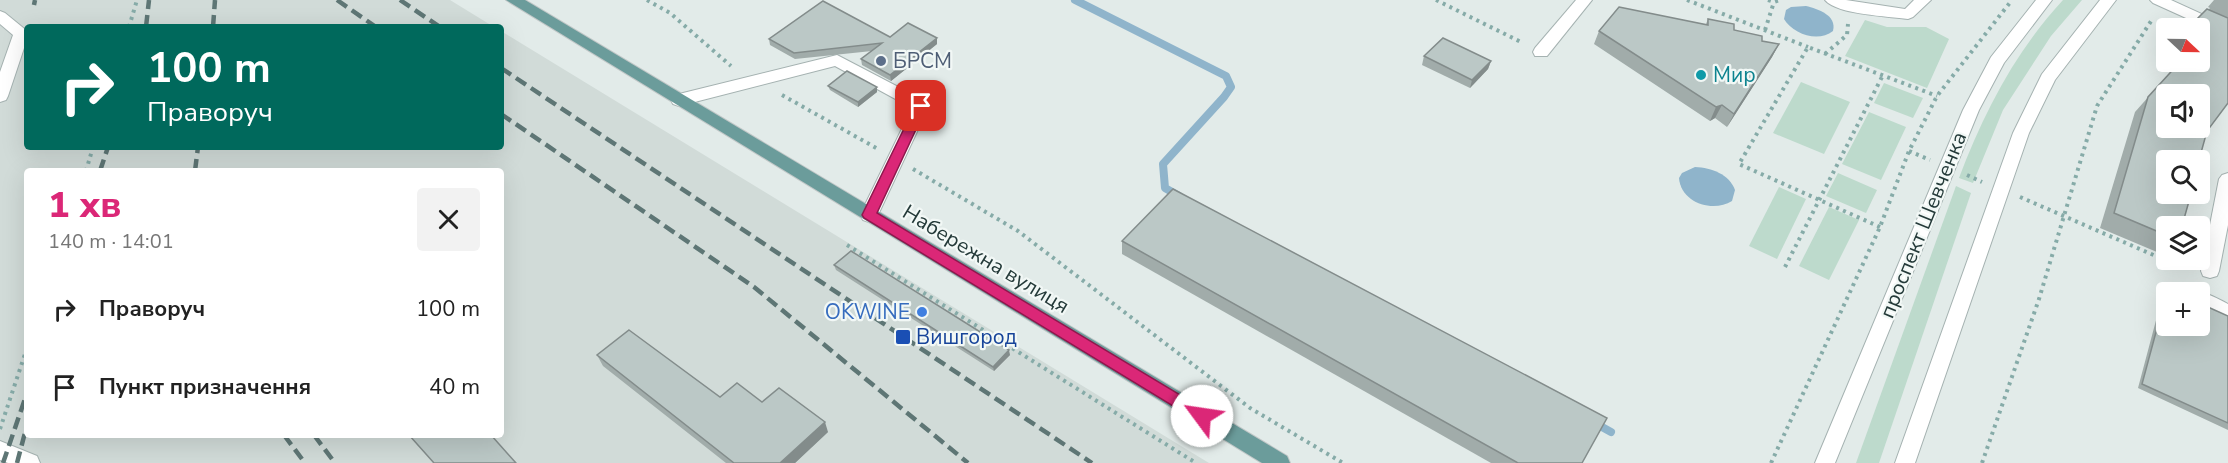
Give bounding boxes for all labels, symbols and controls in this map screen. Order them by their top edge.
north arrow [2156,18,2210,72]
map controls [2156,18,2210,336]
text: 100 m [147,40,271,97]
place label: БРСМ [893,47,952,75]
icon: right [48,48,126,126]
marker: БРСМ [874,54,888,68]
place label: Мир [1713,61,1756,89]
marker: Мир [1694,68,1708,82]
pin [895,80,946,131]
button: sound [2156,84,2210,138]
icon: arrive [904,89,937,122]
text: Праворуч [147,94,273,131]
street label: проспект Шевченка [1873,128,1973,322]
button: search [2156,150,2210,204]
text: 1 хв [48,181,121,230]
button: close [417,188,480,251]
street label: Набережна вулиця [897,198,1075,320]
button: layers [2156,216,2210,270]
text: 140 m · 14:01 [48,228,174,255]
button: + [2156,282,2210,336]
icon: right [48,293,81,326]
text: Праворуч [99,294,205,324]
text: 100 m [416,294,480,324]
place label: OKWINE [825,298,910,326]
marker: OKWINE [915,305,929,319]
place label: Вишгород [916,323,1017,351]
marker: Вишгород [894,328,912,346]
icon: arrive [48,371,81,404]
text: Пункт призначення [99,372,311,402]
text: 40 m [429,372,480,402]
position arrow [1170,384,1234,448]

